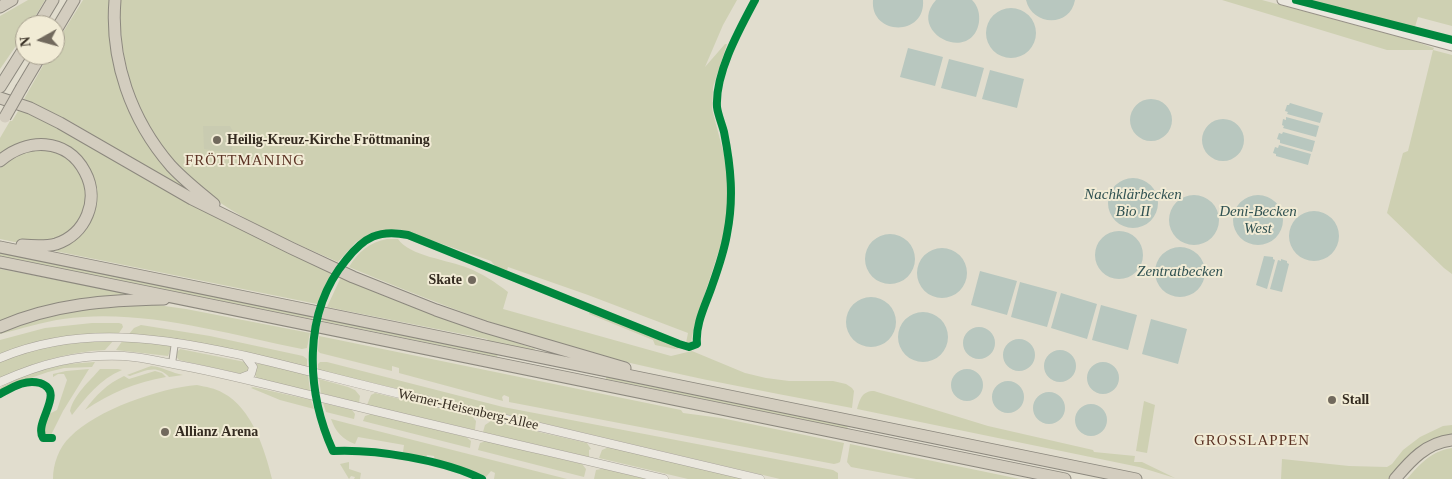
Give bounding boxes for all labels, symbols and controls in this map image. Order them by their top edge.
north arrow [15,15,65,65]
text: N [18,36,34,48]
place label: Heilig-Kreuz-Kirche Fröttmaning [227,132,430,148]
marker: Heilig-Kreuz-Kirche Fröttmaning [211,134,223,146]
district label: FRÖTTMANING [184,152,306,170]
water label: Nachklärbecken Bio II [1084,186,1182,221]
water label: Deni-Becken West [1219,203,1297,238]
water label: Zentratbecken [1137,263,1223,281]
place label: Skate [429,272,462,288]
marker: Skate [466,274,478,286]
street label: Werner-Heisenberg-Allee [396,386,540,434]
place label: Stall [1342,392,1369,408]
marker: Stall [1326,394,1338,406]
place label: Allianz Arena [175,424,258,440]
marker: Allianz Arena [159,426,171,438]
district label: GROSSLAPPEN [1193,432,1311,450]

